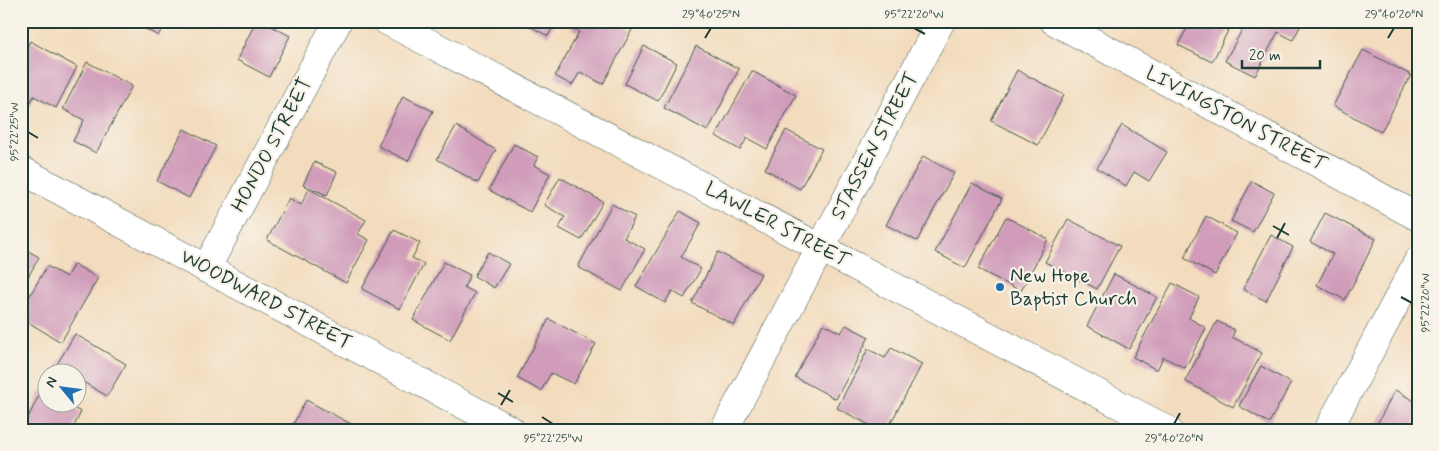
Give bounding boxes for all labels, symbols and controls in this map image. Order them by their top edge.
text: 29°40'25"N [682,7,740,23]
text: 95°22'20"W [884,7,944,23]
text: 29°40'20"N [1365,7,1423,23]
scale bar [1242,38,1319,70]
text: 20 m [1249,46,1281,66]
street label: LIVINGSTON STREET [1141,60,1332,179]
street label: STASSEN STREET [825,67,925,225]
street label: HONDO STREET [225,73,319,217]
text: 95°22'25"W [7,103,23,161]
street label: LAWLER STREET [700,175,855,275]
street label: WOODWARD STREET [175,243,357,357]
place label: New Hope Baptist Church [1010,263,1137,313]
text: 95°22'20"W [1418,273,1434,333]
marker: New Hope Baptist Church [994,281,1006,293]
north arrow [38,364,88,414]
text: N [41,374,62,391]
text: 95°22'25"W [524,431,582,447]
text: 29°40'20"N [1145,431,1203,447]

